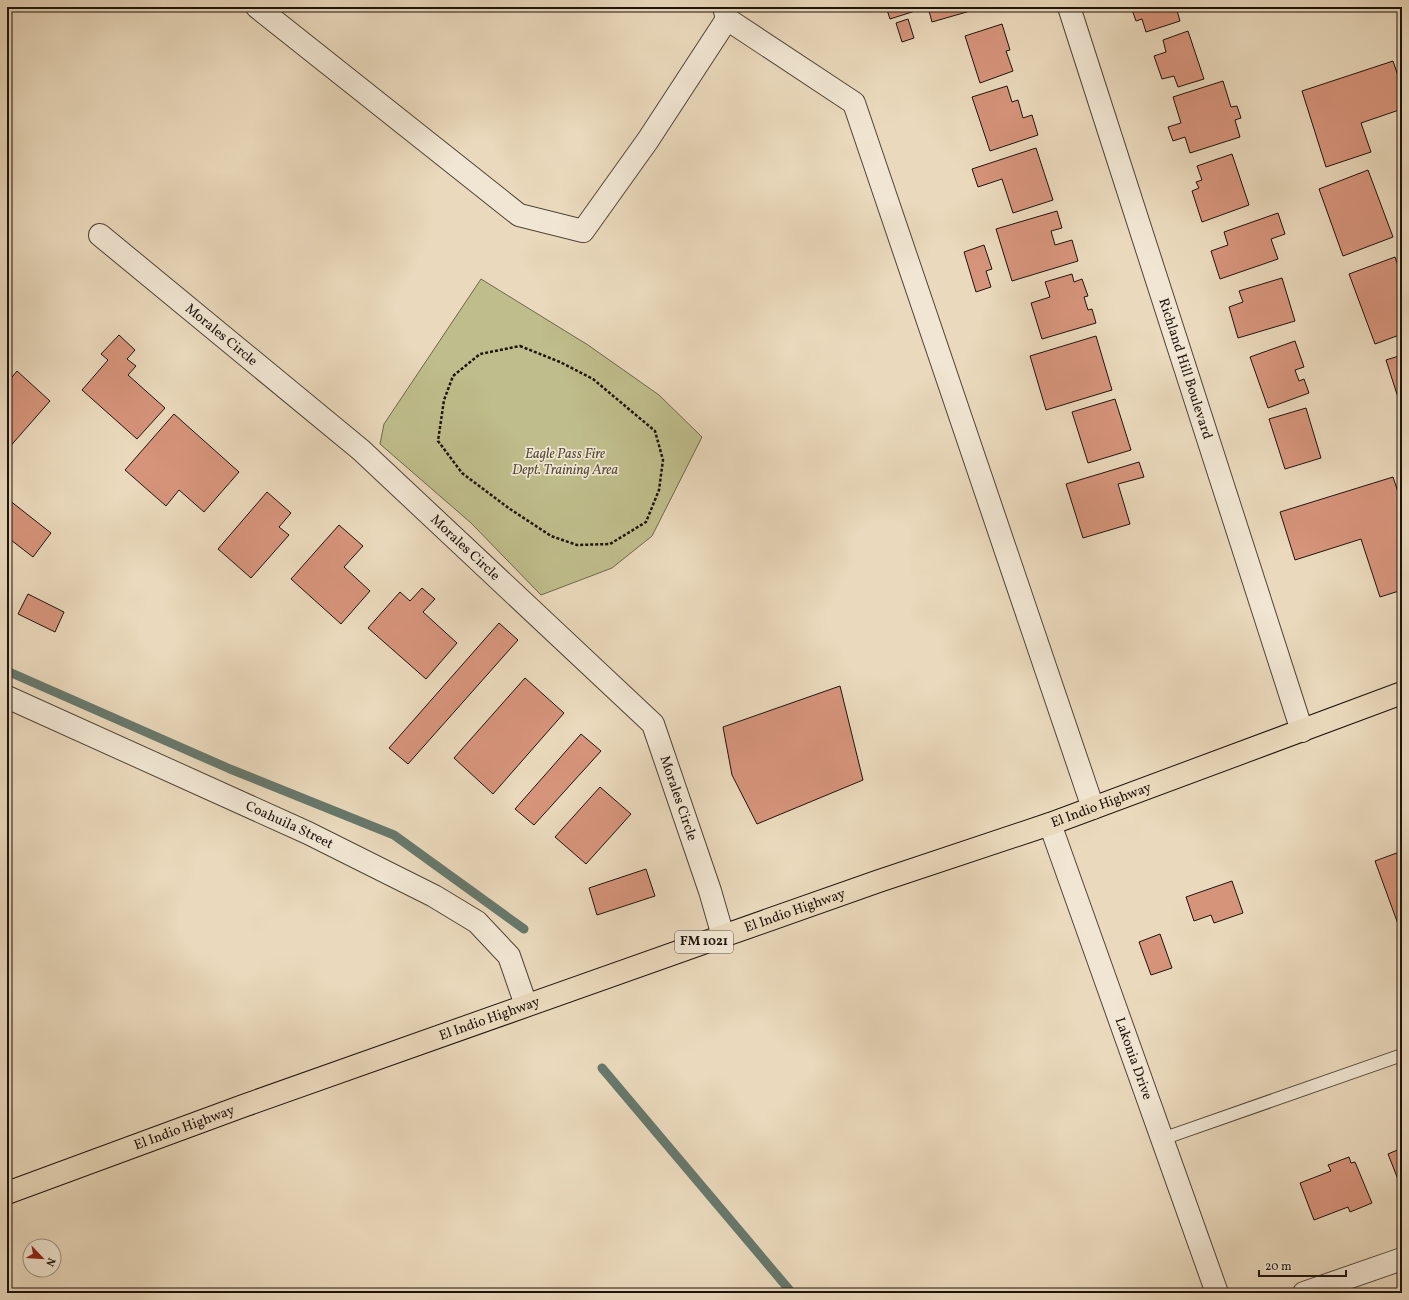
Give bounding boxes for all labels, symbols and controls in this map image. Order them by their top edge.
street label: Richland Hill Boulevard [1154,296,1217,442]
street label: Morales Circle [181,299,262,371]
park label: Eagle Pass Fire Dept. Training Area [512,445,618,480]
street label: Morales Circle [426,510,504,585]
street label: Morales Circle [655,753,702,844]
street label: El Indio Highway [1048,777,1154,832]
street label: Coahuila Street [242,796,337,854]
street label: El Indio Highway [742,884,848,937]
road number: FM 1021 [675,931,733,953]
street label: El Indio Highway [436,992,543,1045]
street label: Lakonia Drive [1110,1015,1157,1103]
street label: El Indio Highway [131,1100,238,1155]
north arrow [22,1238,62,1278]
scale bar [1259,1252,1346,1278]
text: N [41,1255,58,1268]
text: 20 m [1265,1259,1292,1275]

